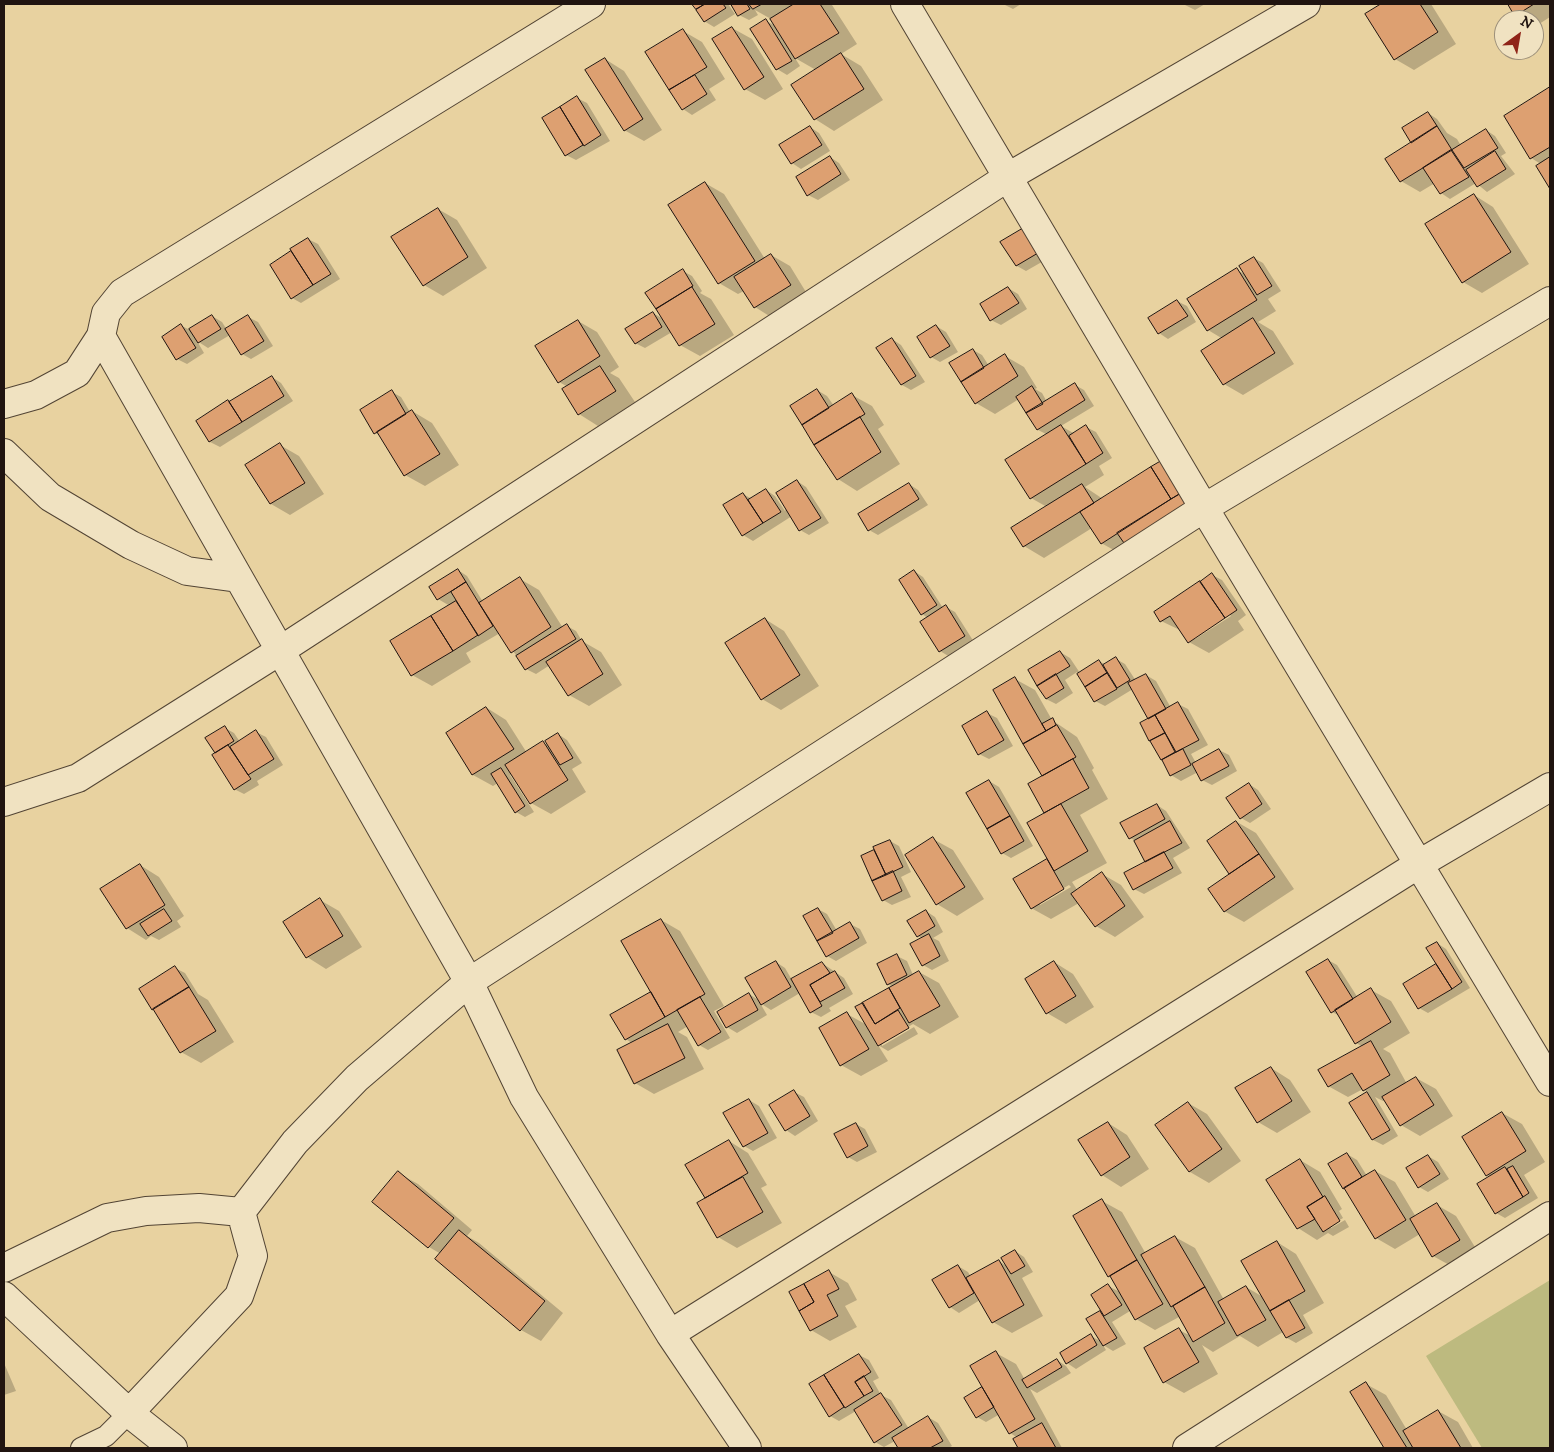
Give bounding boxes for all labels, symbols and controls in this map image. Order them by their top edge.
north arrow [1494,10,1544,60]
text: N [1517,12,1536,34]

